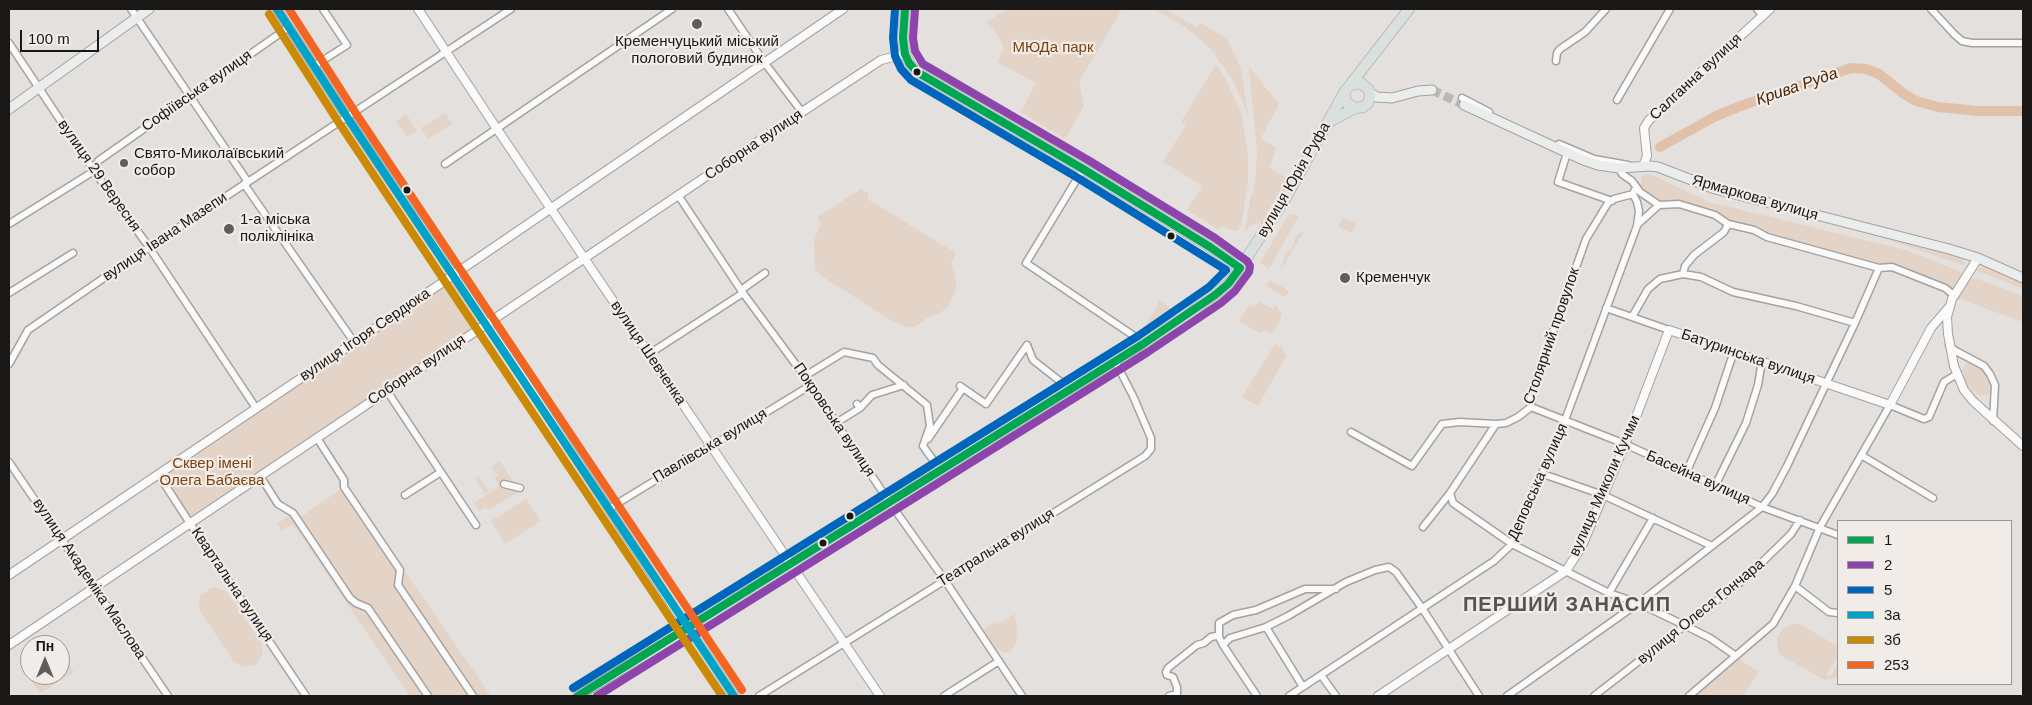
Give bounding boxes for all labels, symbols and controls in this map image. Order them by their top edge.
marker: Кременчуцький міський пологовий будинок [690,17,704,31]
scale bar [22,20,101,52]
text: 100 m [28,30,70,47]
street label: Салганна вулиця [1646,30,1746,124]
place label: Кременчуцький міський пологовий будинок [615,33,779,68]
park label: МЮДа парк [1012,39,1094,57]
street label: Софіївська вулиця [139,46,255,136]
water label: Крива Руда [1754,64,1840,110]
unlabelled marker [912,67,922,77]
street label: Соборна вулиця [702,106,806,184]
street label: вулиця 29 Вересня [54,117,144,235]
street label: вулиця Юрія Руфа [1254,119,1334,241]
place label: Свято-Миколаївський собор [134,145,284,180]
marker: Свято-Миколаївський собор [118,157,130,169]
street label: Ярмаркова вулиця [1690,171,1820,225]
unlabelled marker [402,185,412,195]
street label: вулиця Івана Мазепи [99,189,231,285]
place label: 1-а міська поліклініка [240,211,314,246]
marker: 1-а міська поліклініка [222,222,236,236]
unlabelled marker [1166,231,1176,241]
street label: Столярний провулок [1520,265,1584,407]
place label: Кременчук [1356,269,1430,287]
marker: Кременчук [1338,271,1352,285]
street label: вулиця Ігоря Сердюка [296,285,434,385]
street label: вулиця Шевченка [606,297,690,409]
street label: Батуринська вулиця [1679,326,1817,388]
street label: Соборна вулиця [365,331,469,409]
street label: Покровська вулиця [789,360,879,480]
street label: Павлівська вулиця [650,405,770,487]
street label: вулиця Миколи Кучми [1566,413,1644,559]
street label: Деповська вулиця [1504,421,1572,543]
street label: Басейна вулиця [1643,447,1753,509]
park label: Сквер імені Олега Бабаєва [160,455,264,490]
street label: вулиця Академіка Маслова [28,495,150,663]
street label: Театральна вулиця [934,505,1058,591]
unlabelled marker [845,511,855,521]
legend [1837,520,2012,685]
street label: Квартальна вулиця [187,524,277,646]
text: 1 [1884,531,1892,548]
unlabelled marker [818,538,828,548]
street label: вулиця Олеся Гончара [1634,555,1768,669]
text: 2 [1884,556,1892,573]
text: 5 [1884,581,1892,598]
district label: ПЕРШИЙ ЗАНАСИП [1461,593,1673,617]
text: 3а [1884,606,1901,623]
text: 3б [1884,631,1901,648]
north arrow [20,635,70,685]
text: Пн [36,638,54,654]
text: 253 [1884,656,1909,673]

